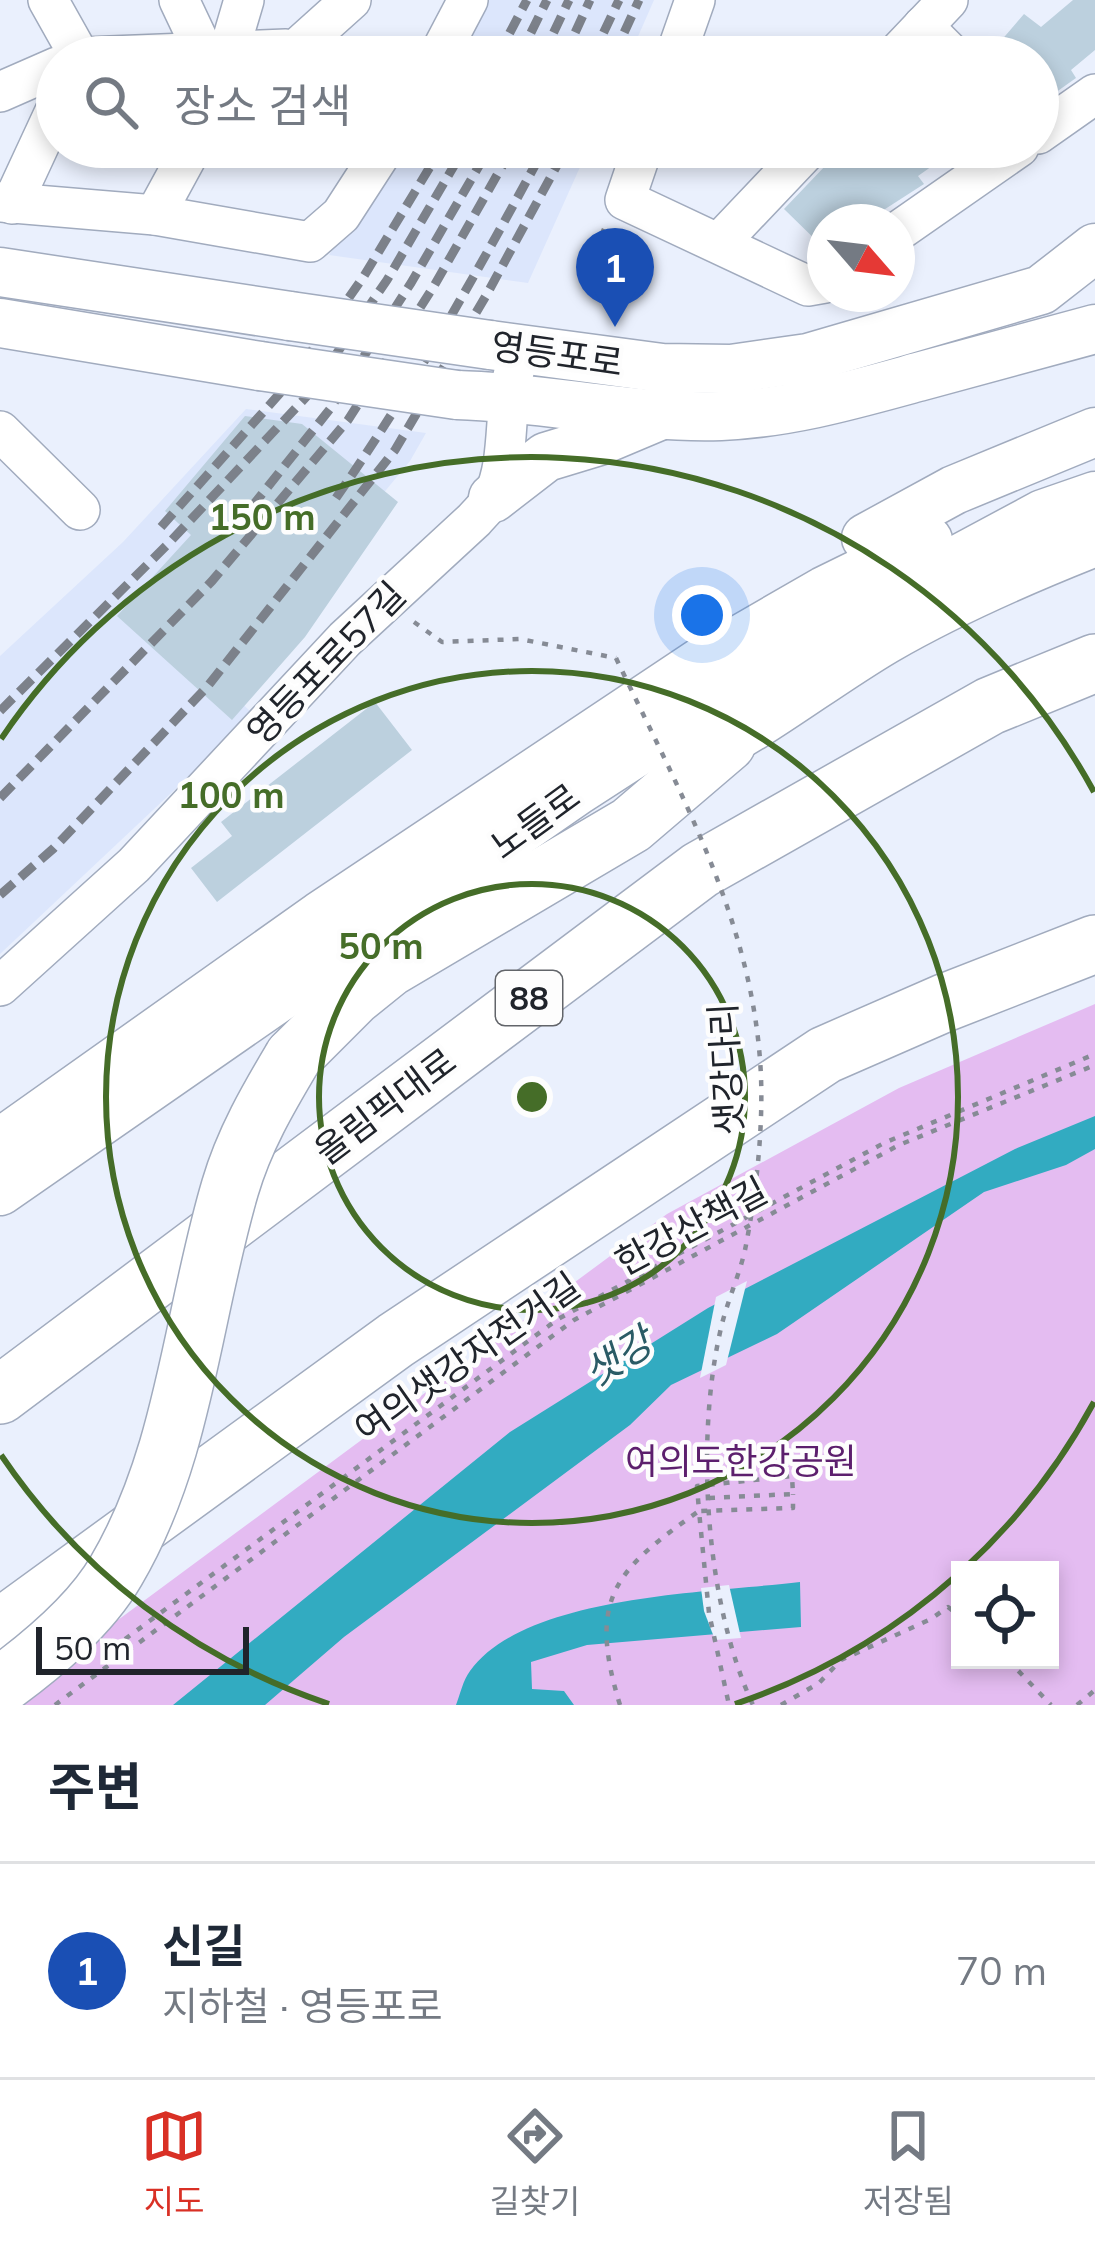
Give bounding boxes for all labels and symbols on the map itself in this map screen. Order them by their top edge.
north arrow [807,204,915,312]
pin: 1 [576,228,654,327]
street label: 영등포로 [488,322,626,385]
text: 150 m [208,494,316,539]
street label: 영등포로57길 [237,572,414,753]
your location [672,585,732,645]
text: 100 m [177,772,285,817]
street label: 노들로 [481,773,588,868]
text: 50 m [338,923,424,968]
road number: 88 [496,971,562,1025]
street label: 샛강다리 [700,1002,751,1136]
street label: 올림픽대로 [305,1038,464,1173]
centre of rings [511,1076,553,1118]
street label: 한강산책길 [607,1167,774,1284]
street label: 여의샛강자전거길 [345,1262,588,1451]
water label: 샛강 [574,1314,665,1396]
park label: 여의도한강공원 [625,1438,857,1483]
scale bar [36,1621,249,1674]

